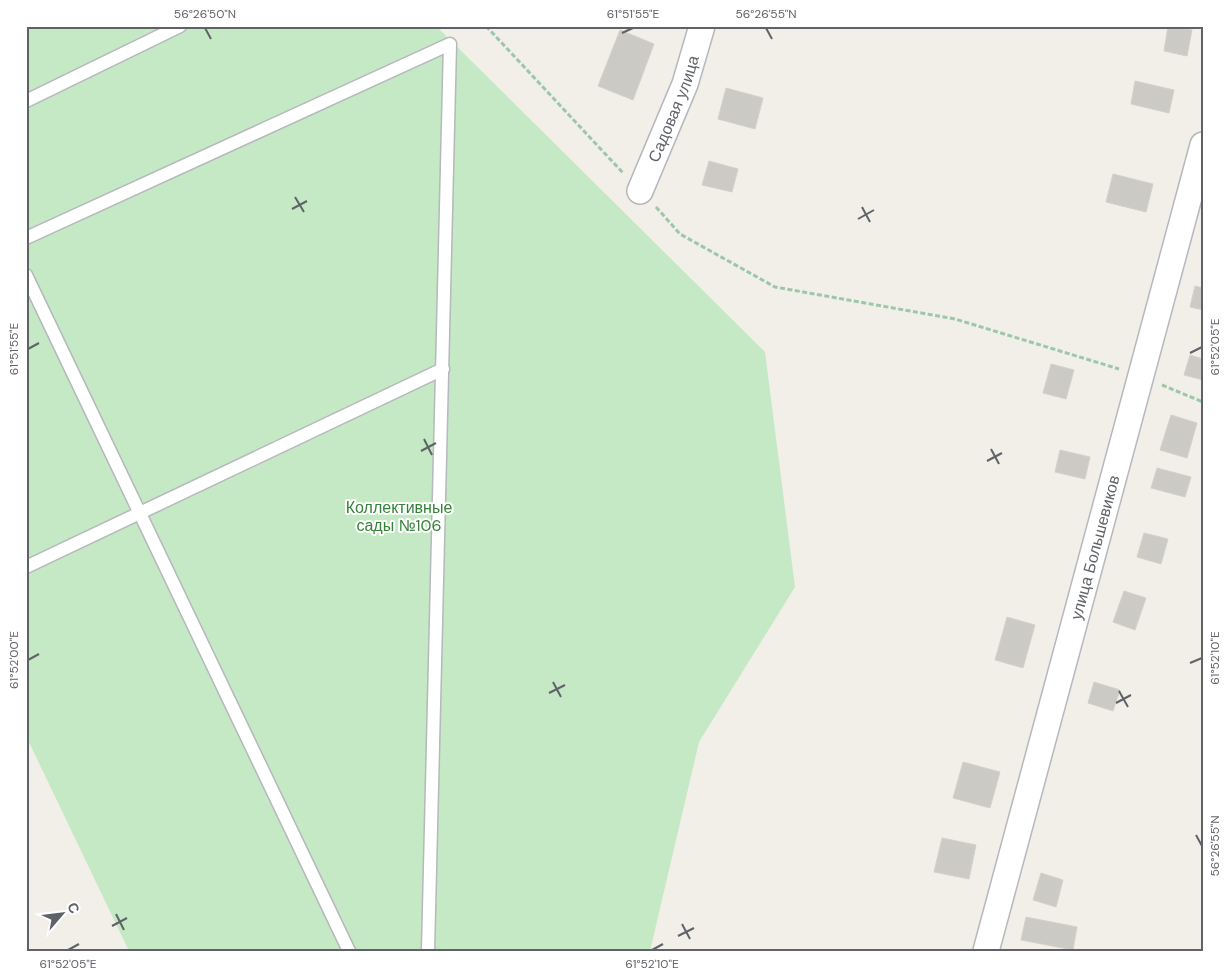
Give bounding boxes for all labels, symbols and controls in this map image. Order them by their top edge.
text: 56°26'50"N [174,6,236,22]
text: 61°51'55"E [607,6,660,22]
text: 56°26'55"N [735,6,797,22]
street label: Садовая улица [643,53,704,165]
text: 61°52'05"E [1207,318,1223,375]
text: 61°51'55"E [6,322,22,375]
street label: улица Большевиков [1066,473,1125,622]
park label: Коллективные сады №106 [346,497,452,536]
text: 61°52'00"E [6,631,22,689]
text: 61°52'10"E [1207,631,1223,685]
text: 56°26'55"N [1207,815,1223,877]
north arrow [38,890,88,940]
text: С [63,899,84,917]
text: 61°52'05"E [40,956,97,972]
text: 61°52'10"E [625,956,679,972]

